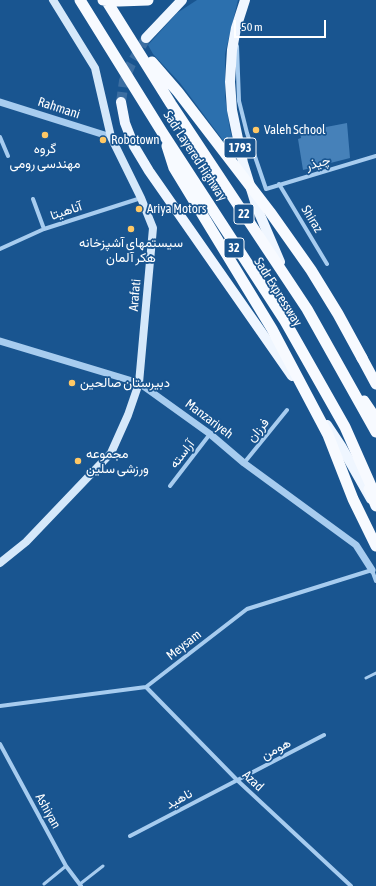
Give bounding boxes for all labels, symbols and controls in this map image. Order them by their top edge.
scale bar [236,12,328,38]
text: 50 m [241,20,263,34]
street label: Rahmani [36,94,82,122]
street label: Sadr Layered Highway [160,108,230,204]
place label: Valeh School [264,122,326,138]
marker: Valeh School [251,125,261,135]
marker: گروه مهندسی رومی [40,130,50,140]
place label: Robotown [111,132,160,148]
marker: Robotown [98,135,108,145]
road number: 1793 [224,138,256,158]
place label: گروه مهندسی رومی [10,141,80,172]
street label: چیذر [304,152,332,174]
street label: آناهیتا [48,199,84,223]
place label: Ariya Motors [147,201,206,217]
street label: Shiraz [298,203,326,235]
marker: Ariya Motors [134,204,144,214]
road number: 22 [234,204,254,224]
marker: سیستمهای آشپزخانه هکر آلمان [126,224,136,234]
place label: سیستمهای آشپزخانه هکر آلمان [79,235,183,266]
road number: 32 [224,238,244,258]
street label: Sadr Expressway [251,255,305,329]
street label: Arafati [126,278,144,312]
place label: دبیرستان صالحین [80,375,170,391]
marker: دبیرستان صالحین [67,378,77,388]
street label: Manzariyeh [182,396,236,442]
street label: فرزان [244,415,272,445]
street label: آراسته [166,437,198,471]
place label: مجموعه ورزشی سلین [86,446,149,477]
marker: مجموعه ورزشی سلین [73,456,83,466]
street label: Meysam [164,627,204,663]
street label: هومن [259,735,293,763]
street label: Azad [239,767,267,795]
street label: ناهید [163,786,195,812]
street label: Ashiyan [32,791,64,831]

